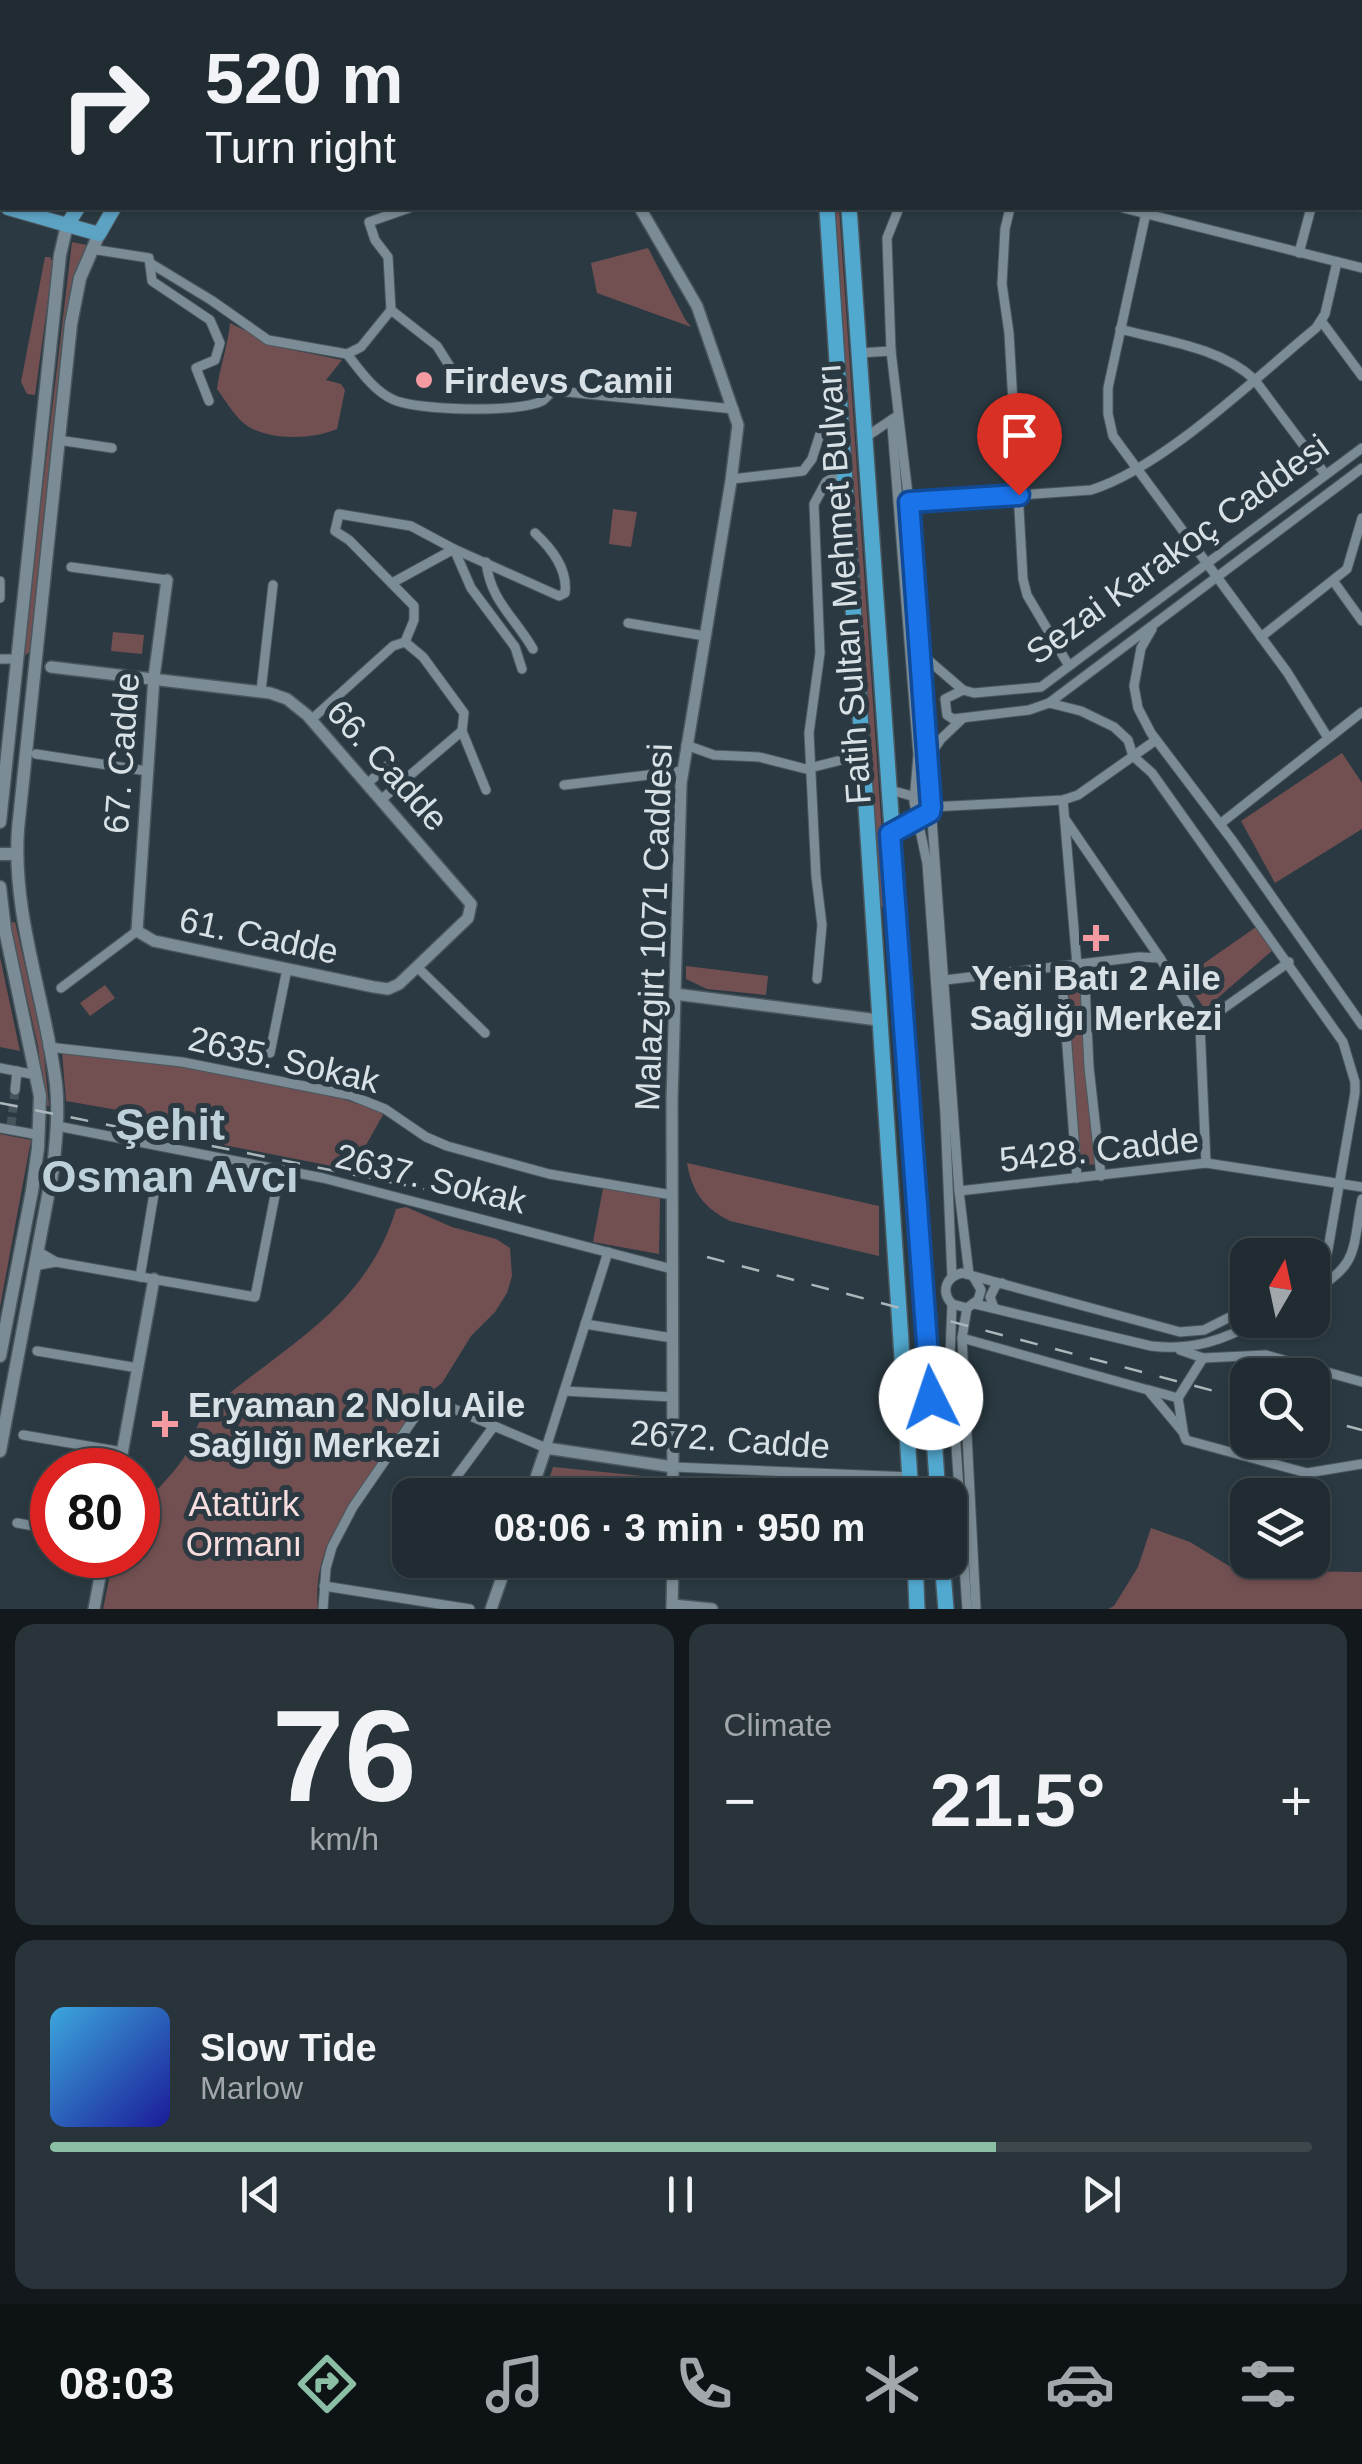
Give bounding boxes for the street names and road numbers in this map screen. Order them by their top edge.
street label: Fatih Sultan Mehmet Bulvarı [808,362,878,806]
street label: Sezai Karakoç Caddesi [1018,426,1336,672]
street label: 67. Cadde [96,671,146,835]
street label: 66. Cadde [319,692,457,838]
street label: Malazgirt 1071 Caddesi [627,743,679,1111]
street label: 61. Cadde [176,899,342,971]
street label: 2635. Sokak [185,1018,384,1100]
street label: 5428. Cadde [997,1119,1201,1179]
street label: 2637. Sokak [332,1136,531,1221]
street label: 2672. Cadde [629,1413,831,1465]

